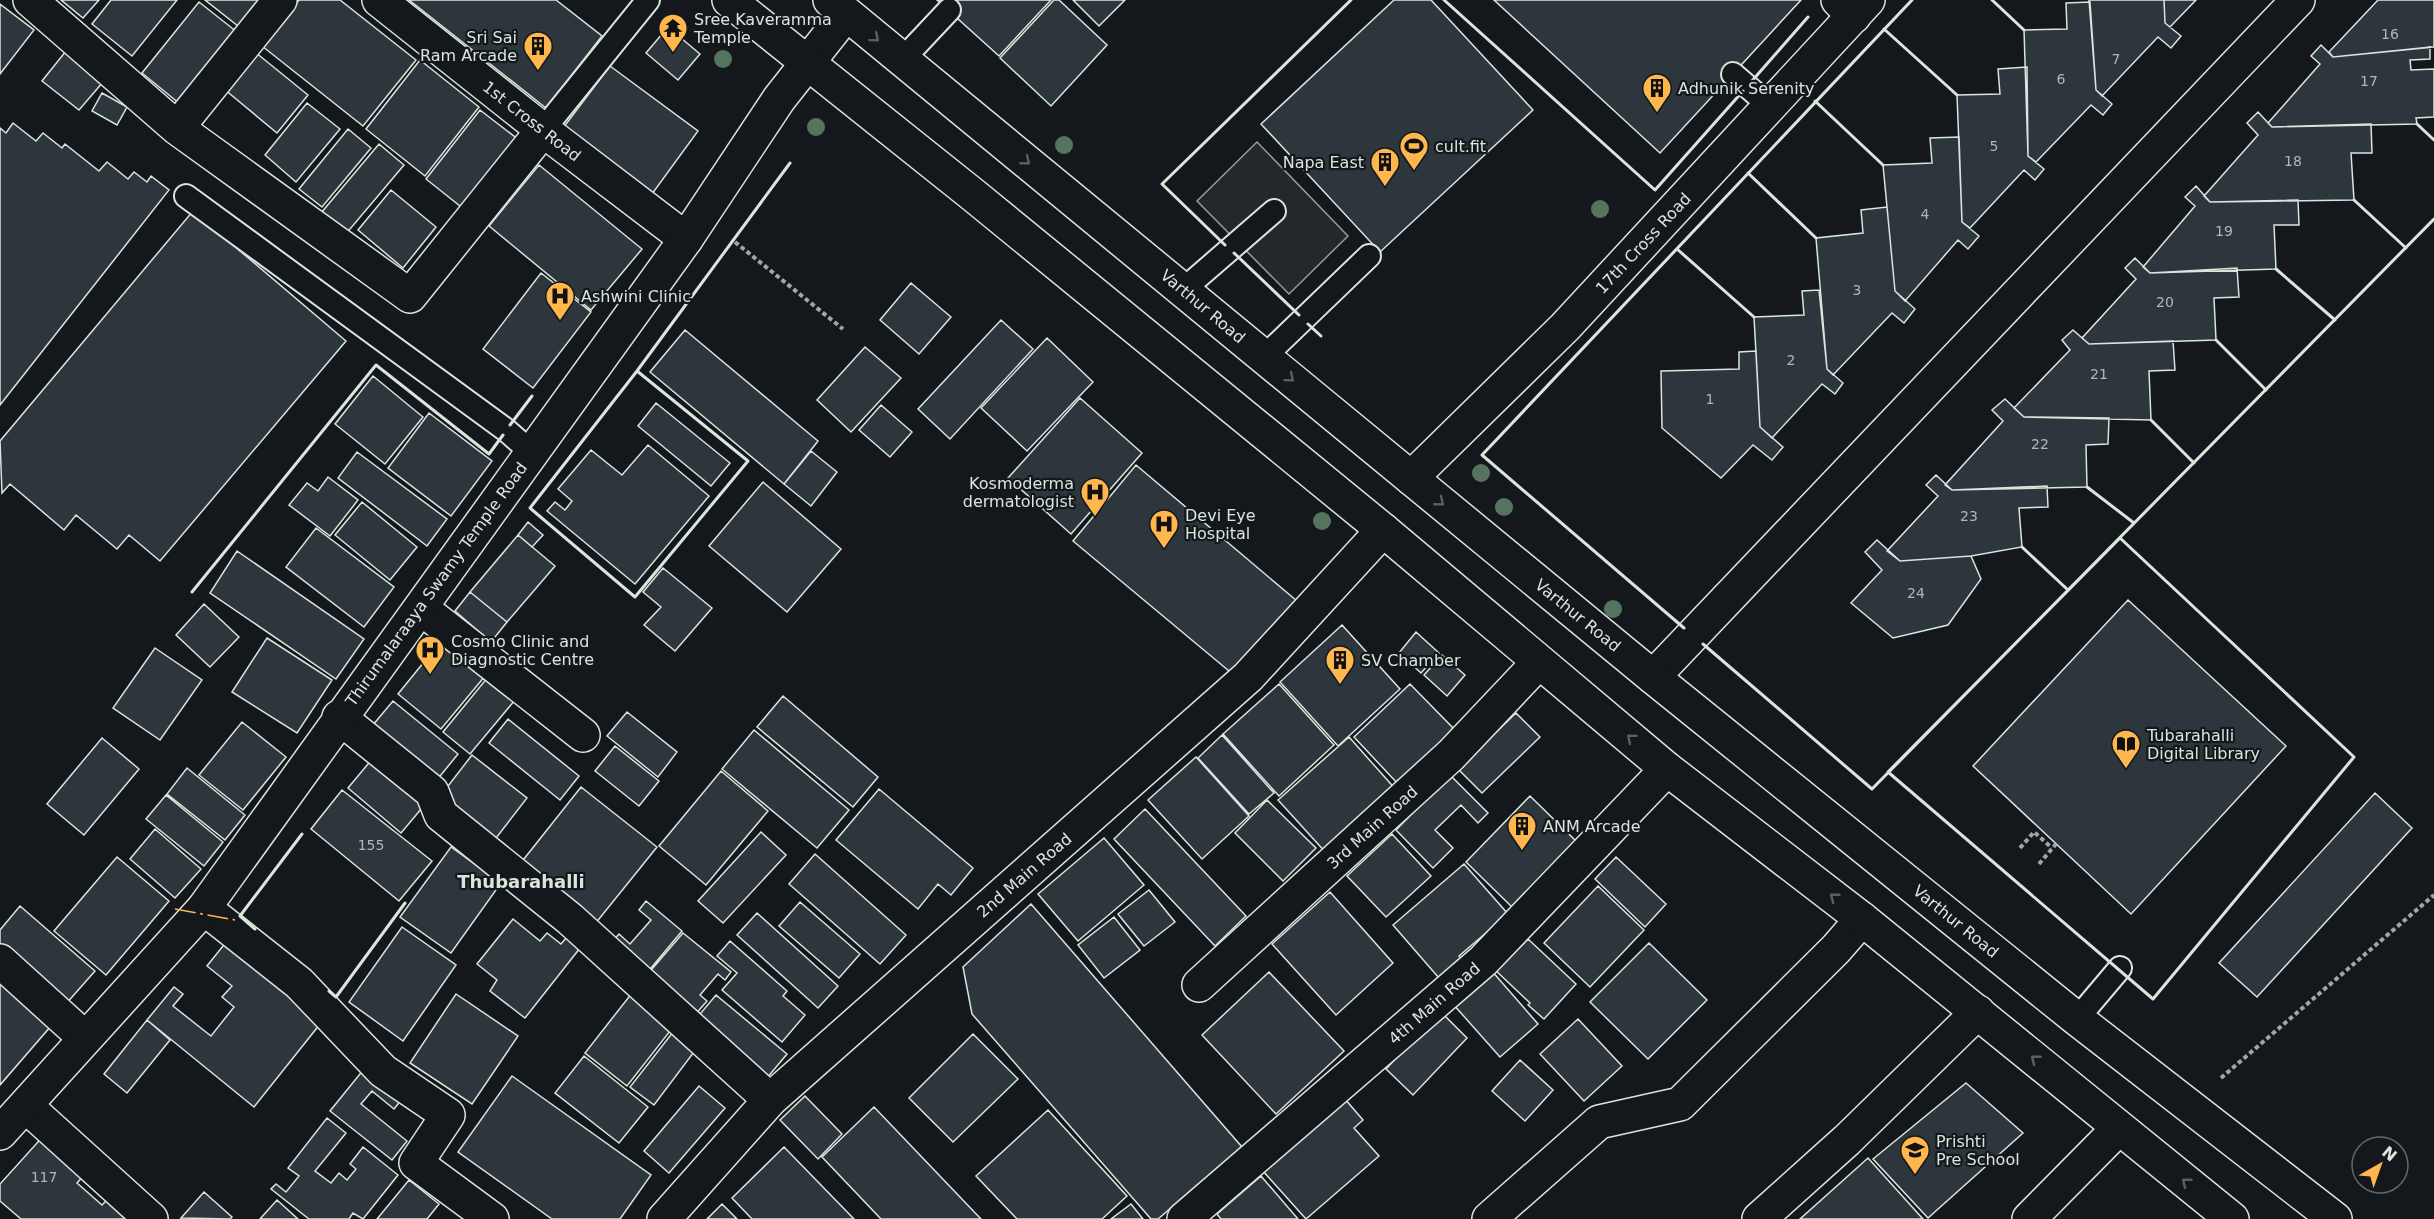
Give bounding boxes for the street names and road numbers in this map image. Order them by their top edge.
street label: 1st Cross Road [479,77,584,166]
street label: 17th Cross Road [1592,189,1695,298]
street label: Varthur Road [1157,266,1249,347]
street label: Thirumalaraaya Swamy Temple Road [341,459,531,711]
street label: Varthur Road [1531,575,1624,656]
street label: 3rd Main Road [1323,782,1421,873]
street label: 2nd Main Road [973,829,1075,922]
street label: Varthur Road [1909,881,2002,962]
street label: 4th Main Road [1385,958,1484,1048]

